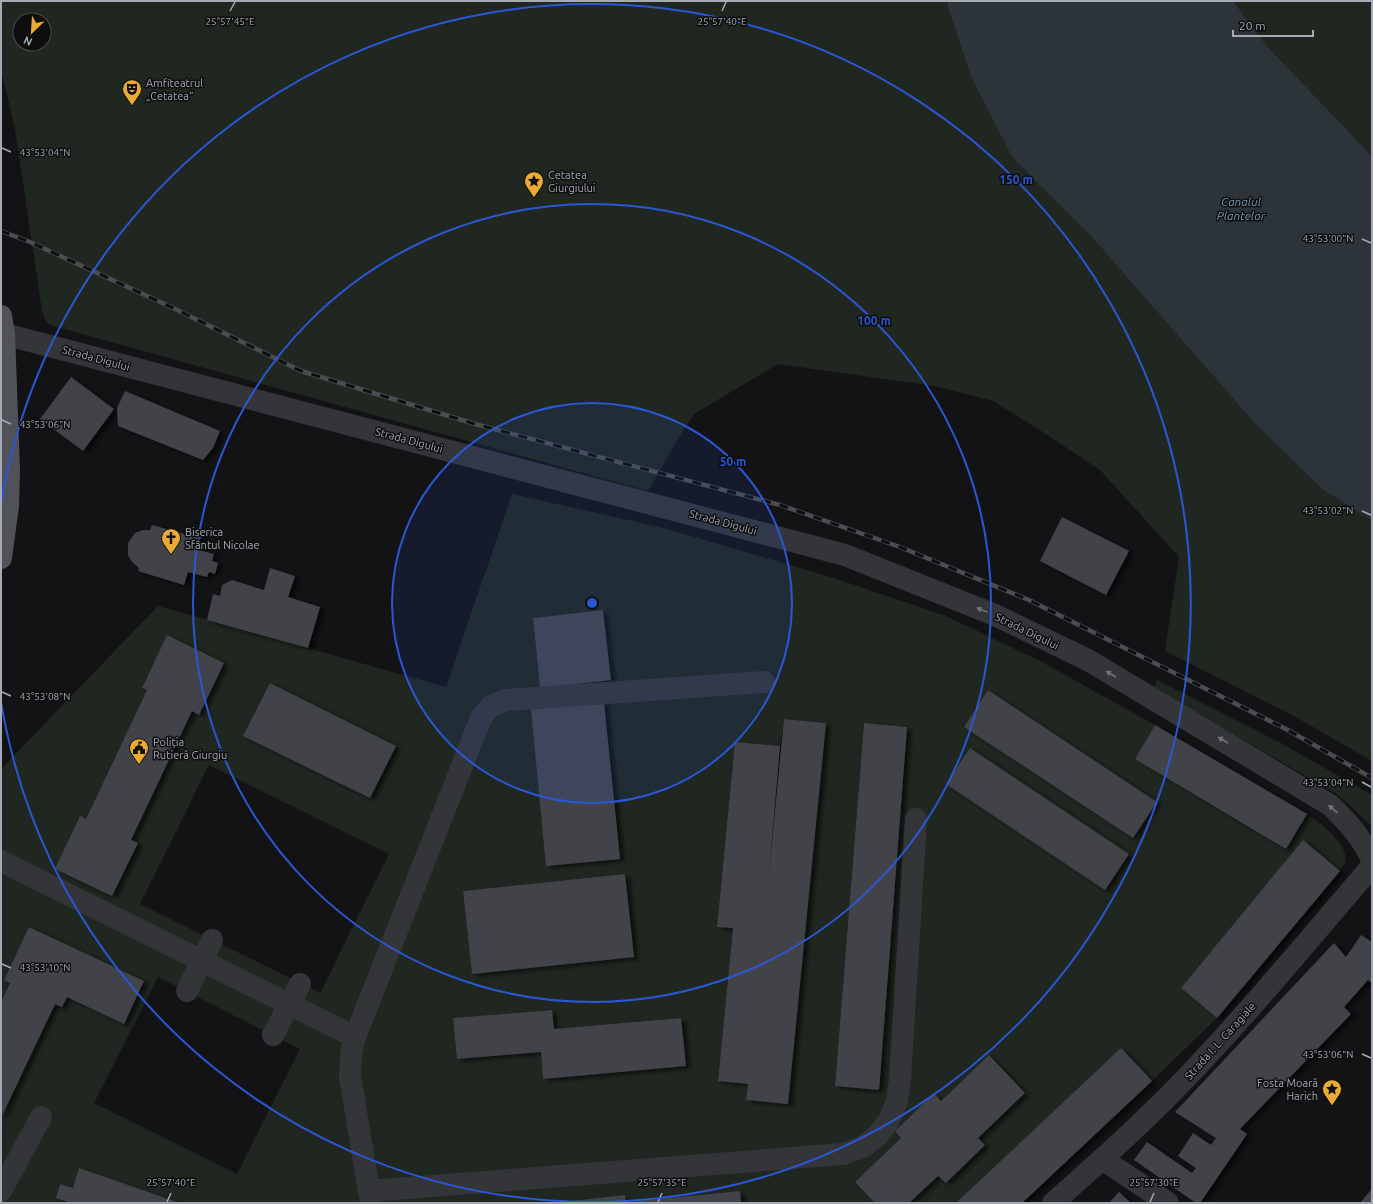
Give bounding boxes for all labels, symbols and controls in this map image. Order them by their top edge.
north arrow [12,12,52,52]
scale bar [1233,12,1313,38]
text: 25°57'45"E [205,16,255,27]
text: 25°57'40"E [697,16,747,27]
text: 20 m [1239,19,1266,32]
text: N [22,34,34,48]
place label: Amfiteatrul „Cetatea“ [146,77,203,102]
theatre icon: Amfiteatrul „Cetatea“ [121,78,143,106]
text: 43°53'04"N [20,147,70,158]
place label: Cetatea Giurgiului [548,169,596,194]
place icon: Cetatea Giurgiului [523,170,545,198]
text: 150 m [999,173,1033,186]
water label: Canalul Plantelor [1217,195,1266,222]
text: 43°53'00"N [1303,233,1353,244]
text: 100 m [857,314,891,327]
street label: Strada Digului [61,343,131,373]
text: 43°53'06"N [20,419,70,430]
street label: Strada Digului [374,425,444,455]
text: 50 m [720,455,746,468]
text: 43°53'02"N [1303,505,1353,516]
street label: Strada Digului [688,507,758,537]
place label: Biserica Sfântul Nicolae [185,526,260,551]
church icon: Biserica Sfântul Nicolae [160,527,182,555]
centre of rings [585,596,599,610]
one-way arrow [975,606,987,612]
street label: Strada Digului [993,610,1061,652]
one-way arrow [1105,670,1117,677]
text: 43°53'08"N [20,691,70,702]
place label: Poliția Rutieră Giurgiu [153,736,227,761]
public building icon: Poliția Rutieră Giurgiu [128,737,150,765]
one-way arrow [1217,737,1229,744]
text: 43°53'04"N [1303,777,1353,788]
one-way arrow [1328,804,1338,813]
text: 43°53'10"N [20,962,70,973]
street label: Strada I. L. Caragiale [1182,1000,1258,1082]
text: 43°53'06"N [1303,1049,1353,1060]
place label: Fosta Moară Harich [1257,1077,1318,1102]
place icon: Fosta Moară Harich [1321,1078,1343,1106]
text: 25°57'40"E [146,1177,196,1188]
text: 25°57'35"E [637,1177,687,1188]
text: 25°57'30"E [1129,1177,1179,1188]

